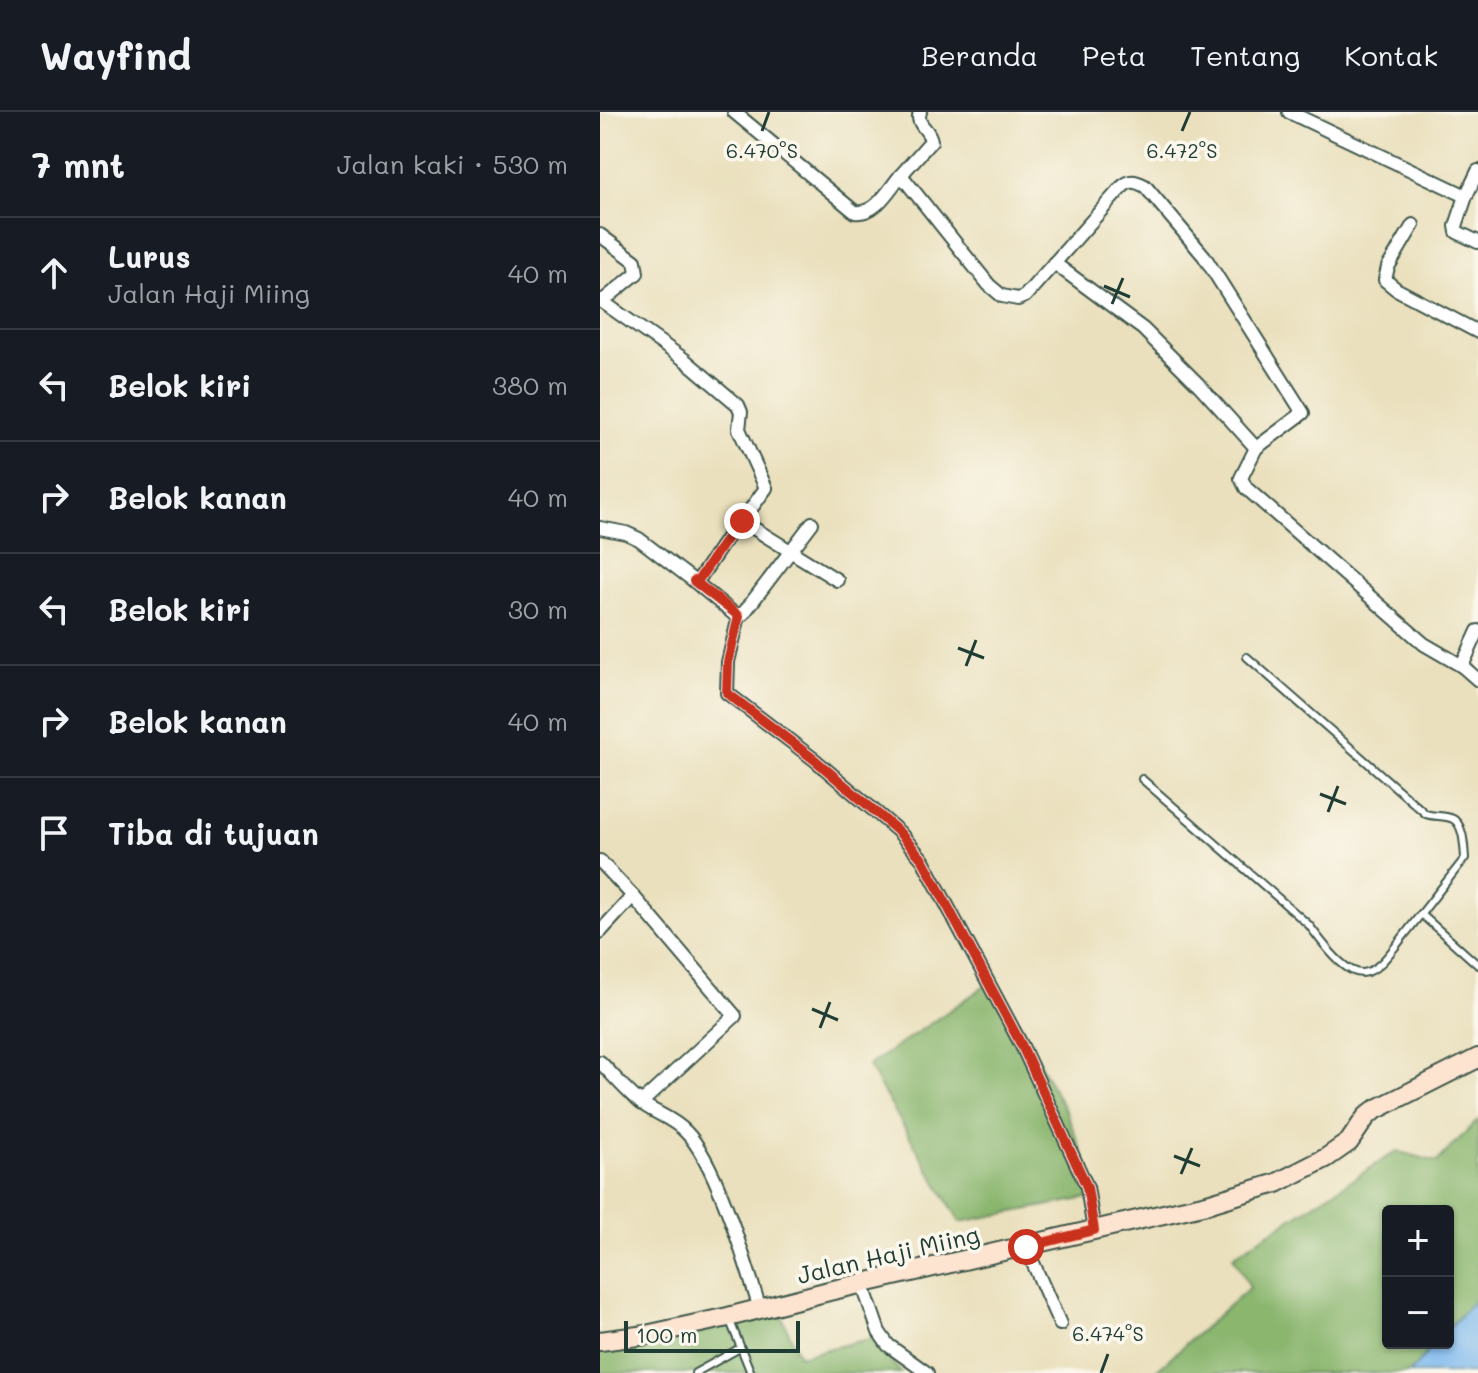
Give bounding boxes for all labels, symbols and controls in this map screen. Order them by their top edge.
text: Wayfind [40,30,191,80]
text: Beranda [921,37,1038,73]
text: Peta [1082,37,1146,73]
text: Tentang [1190,37,1300,73]
text: Kontak [1344,37,1438,73]
text: 6.470°S [726,137,798,163]
text: 6.472°S [1147,137,1217,163]
text: 7 mnt [32,142,125,187]
text: Jalan kaki · 530 m [337,147,568,181]
text: Lurus [108,236,191,276]
icon: ahead [32,251,76,295]
text: 40 m [508,256,568,290]
text: Jalan Haji Miing [108,276,310,310]
icon: left [32,363,76,407]
text: Belok kiri [108,365,251,405]
text: 380 m [492,368,568,402]
icon: right [32,475,76,519]
text: Belok kanan [108,477,287,517]
text: 40 m [508,480,568,514]
route end [724,503,760,539]
icon: left [32,587,76,631]
text: Belok kiri [108,589,251,629]
text: 30 m [508,592,568,626]
icon: right [32,699,76,743]
text: Belok kanan [108,701,287,741]
text: 40 m [508,704,568,738]
icon: arrive [32,811,76,855]
text: Tiba di tujuan [108,813,319,853]
map controls [1382,1205,1454,1349]
button: + [1382,1205,1454,1277]
street label: Jalan Haji Miing [794,1218,982,1290]
route start [1008,1229,1044,1265]
button: − [1382,1277,1454,1349]
scale bar [624,1317,800,1353]
text: 100 m [636,1320,698,1349]
text: 6.474°S [1072,1320,1144,1346]

